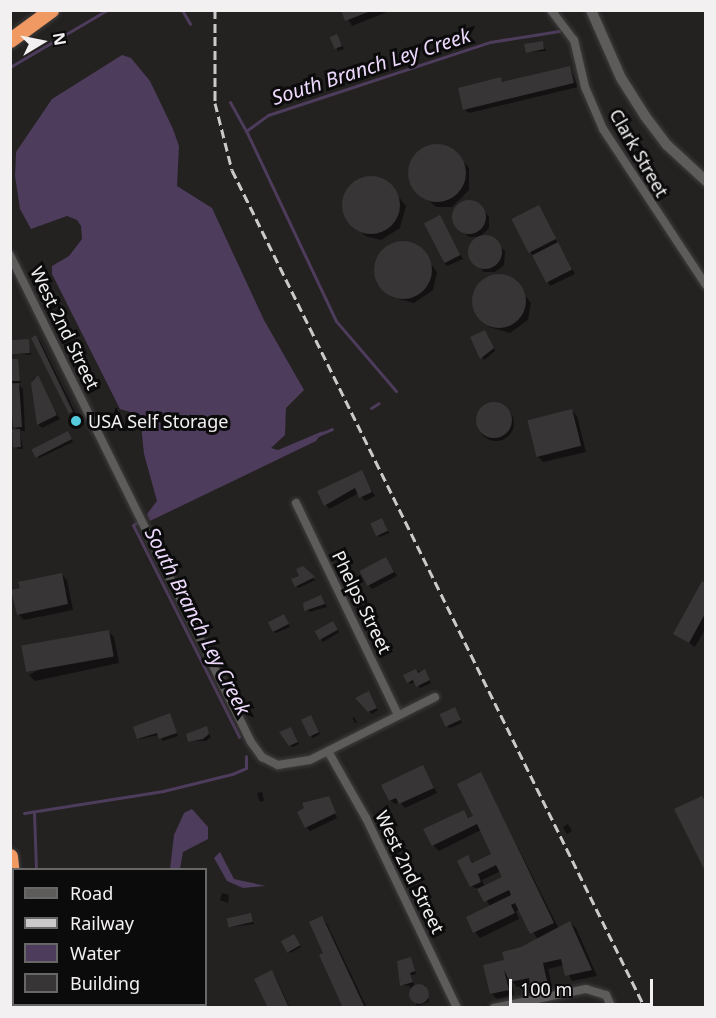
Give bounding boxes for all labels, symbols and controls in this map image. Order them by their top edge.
north arrow [12,12,72,72]
water label: South Branch Ley Creek [269,23,473,109]
text: N [48,31,72,47]
street label: Clark Street [605,105,673,201]
street label: West 2nd Street [26,263,104,393]
place label: USA Self Storage [88,410,228,432]
marker: USA Self Storage [69,414,83,428]
water label: South Branch Ley Creek [140,523,256,719]
street label: Phelps Street [328,547,396,657]
street label: West 2nd Street [371,807,449,937]
legend [12,868,207,1006]
text: Road [70,881,113,905]
text: Railway [70,911,134,935]
text: Water [70,941,121,965]
scale bar [512,967,656,1005]
text: Building [70,971,140,995]
text: 100 m [520,977,572,1001]

